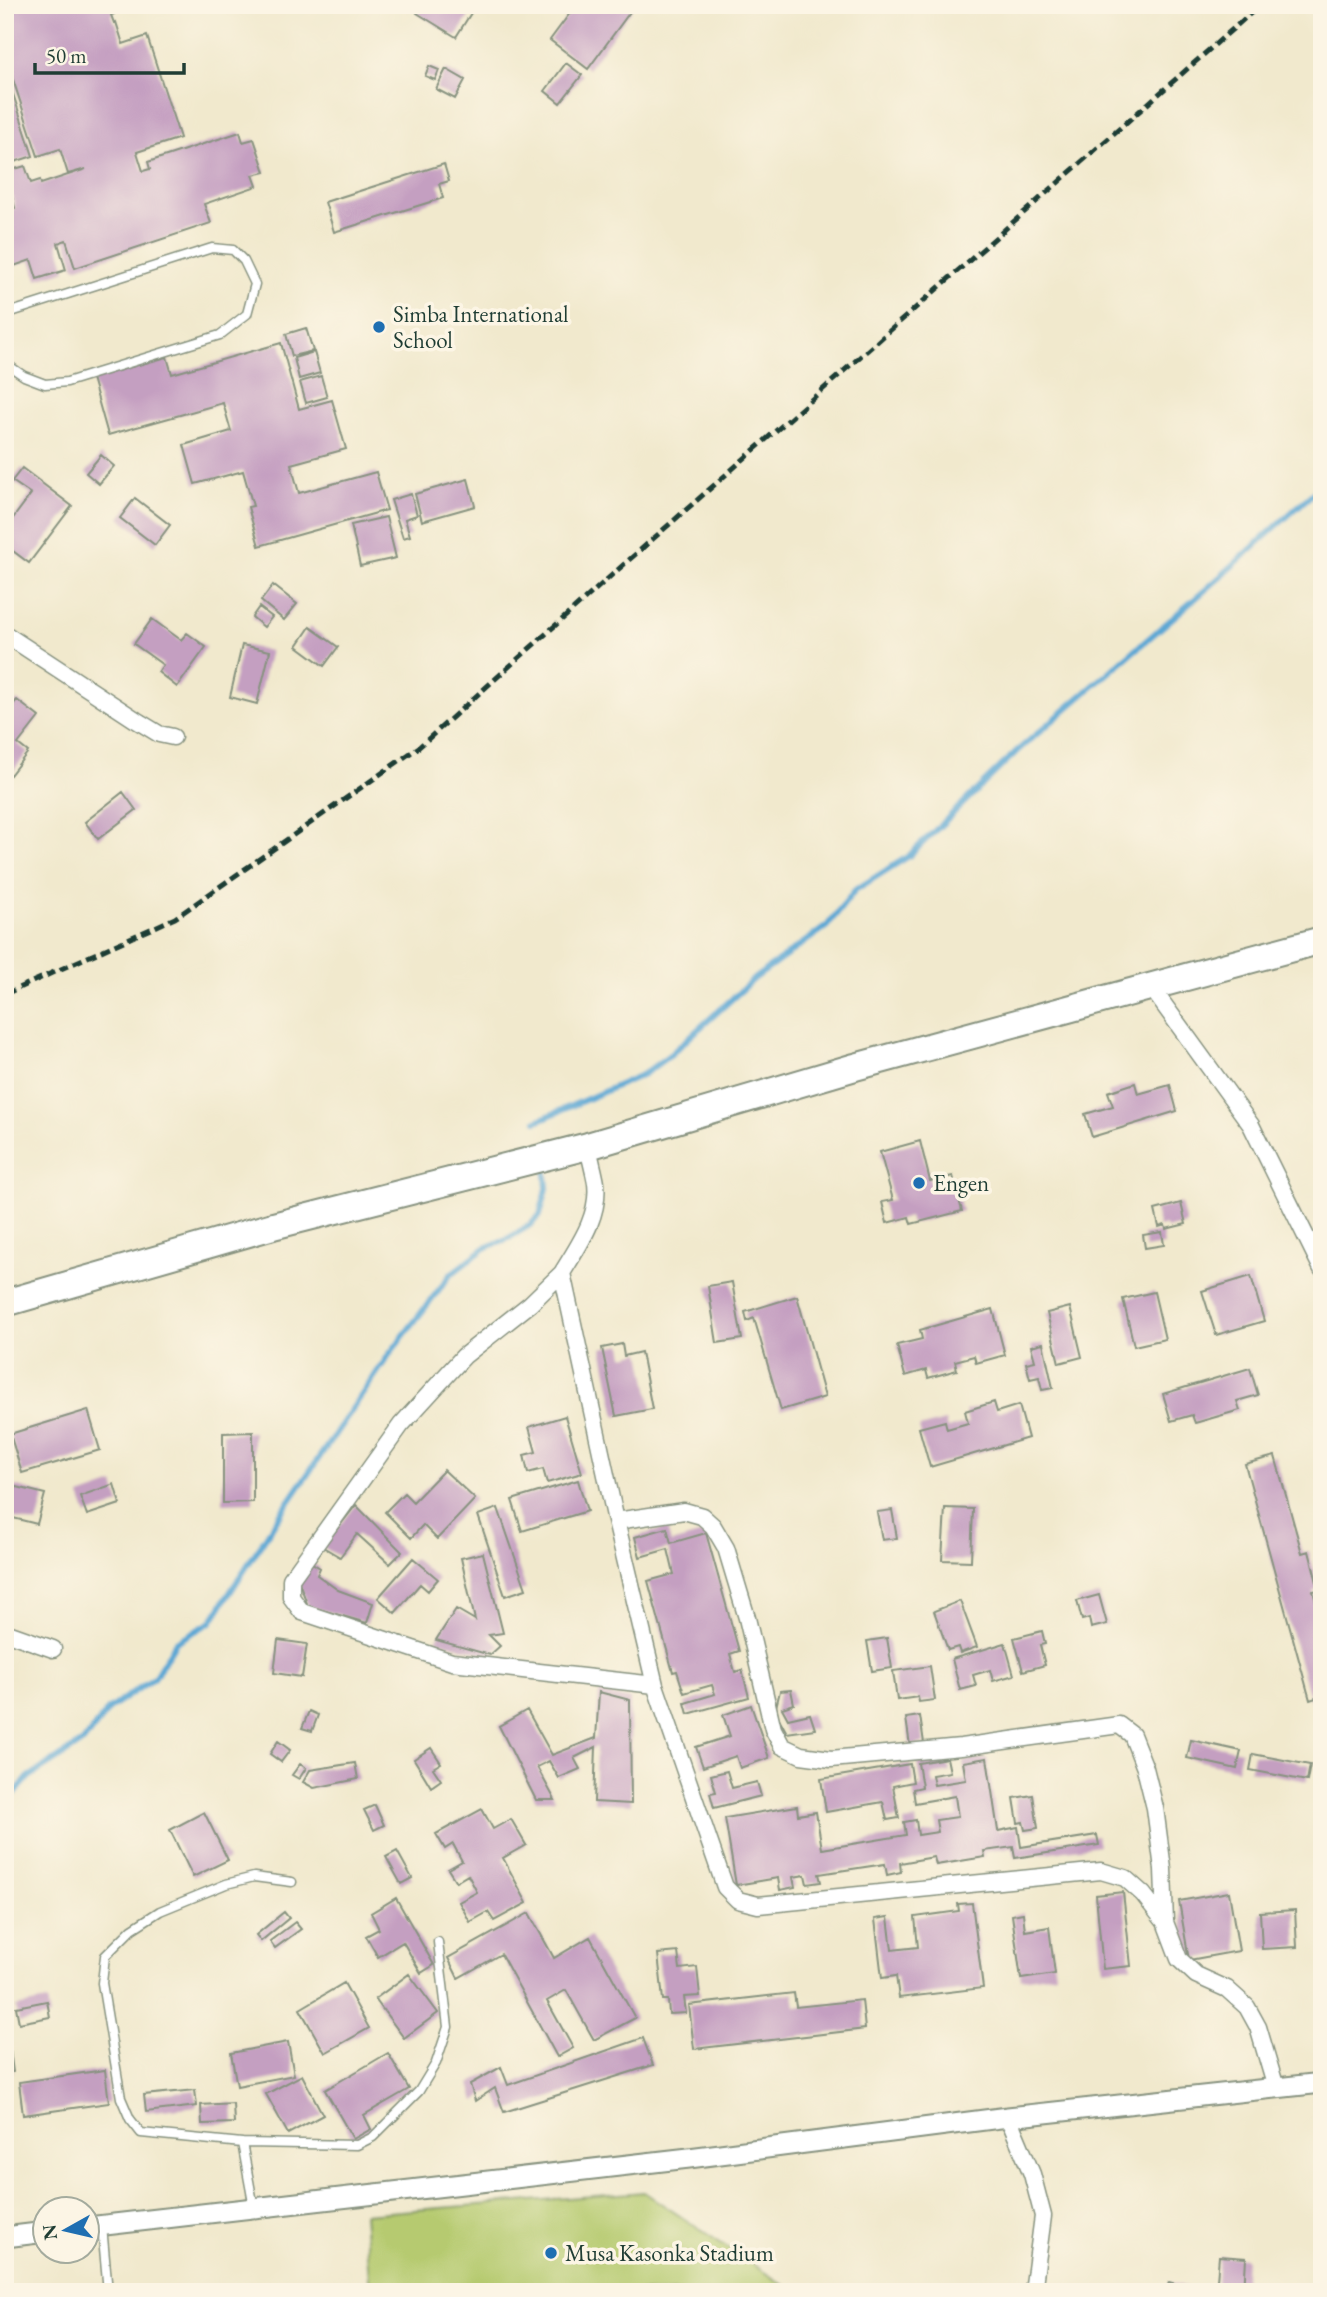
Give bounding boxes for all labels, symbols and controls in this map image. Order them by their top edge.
scale bar [35,32,184,76]
text: 50 m [46,42,87,69]
place label: Simba International School [393,299,569,355]
marker: Simba International School [371,319,387,335]
place label: Engen [933,1168,989,1198]
marker: Engen [911,1175,927,1191]
north arrow [32,2196,102,2266]
text: N [36,2222,63,2242]
place label: Musa Kasonka Stadium [565,2238,774,2268]
marker: Musa Kasonka Stadium [543,2245,559,2261]

